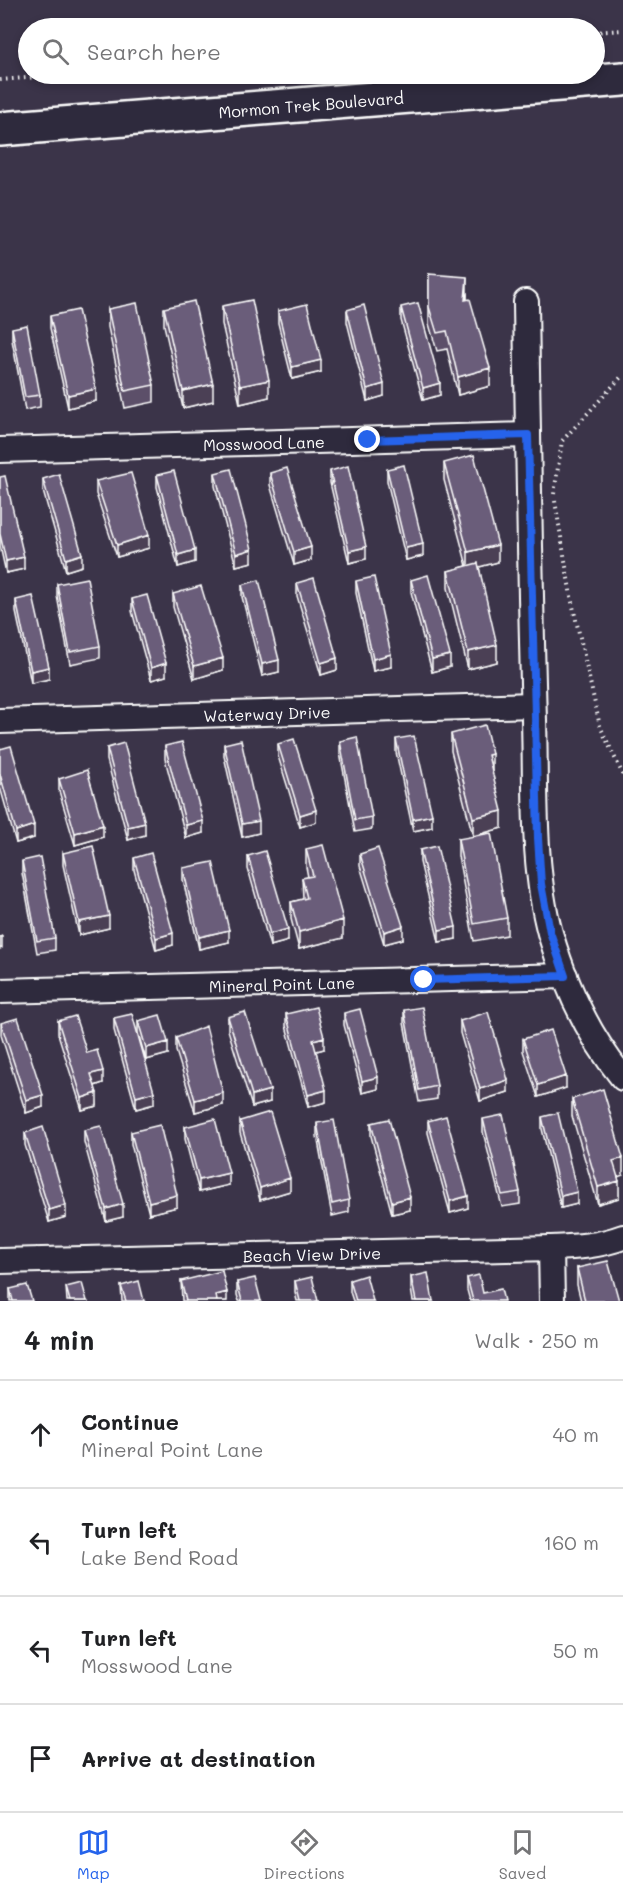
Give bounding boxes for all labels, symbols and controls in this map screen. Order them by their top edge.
search box [18,18,605,84]
icon: search [39,35,72,68]
text: Search here [87,37,221,66]
street label: Mormon Trek Boulevard [218,86,404,122]
route end [354,426,380,452]
street label: Mosswood Lane [203,430,325,455]
street label: Waterway Drive [203,701,331,725]
route start [410,966,436,992]
street label: Mineral Point Lane [209,971,355,996]
street label: Beach View Drive [242,1242,381,1266]
text: 4 min [24,1323,94,1357]
text: Walk · 250 m [474,1327,599,1353]
text: Continue [81,1407,179,1436]
icon: ahead [24,1418,57,1451]
text: 40 m [553,1421,599,1447]
text: Mineral Point Lane [81,1436,263,1462]
text: Turn left [81,1515,177,1544]
icon: left [24,1526,57,1559]
text: 160 m [543,1529,599,1555]
text: Lake Bend Road [81,1544,238,1570]
text: Turn left [81,1623,177,1652]
icon: left [24,1634,57,1667]
text: 50 m [553,1637,599,1663]
text: Mosswood Lane [81,1652,233,1678]
icon: arrive [24,1742,57,1775]
text: Arrive at destination [81,1744,316,1773]
tab: Map [77,1826,110,1883]
tab: Directions [264,1826,345,1883]
tab: Saved [499,1826,546,1883]

